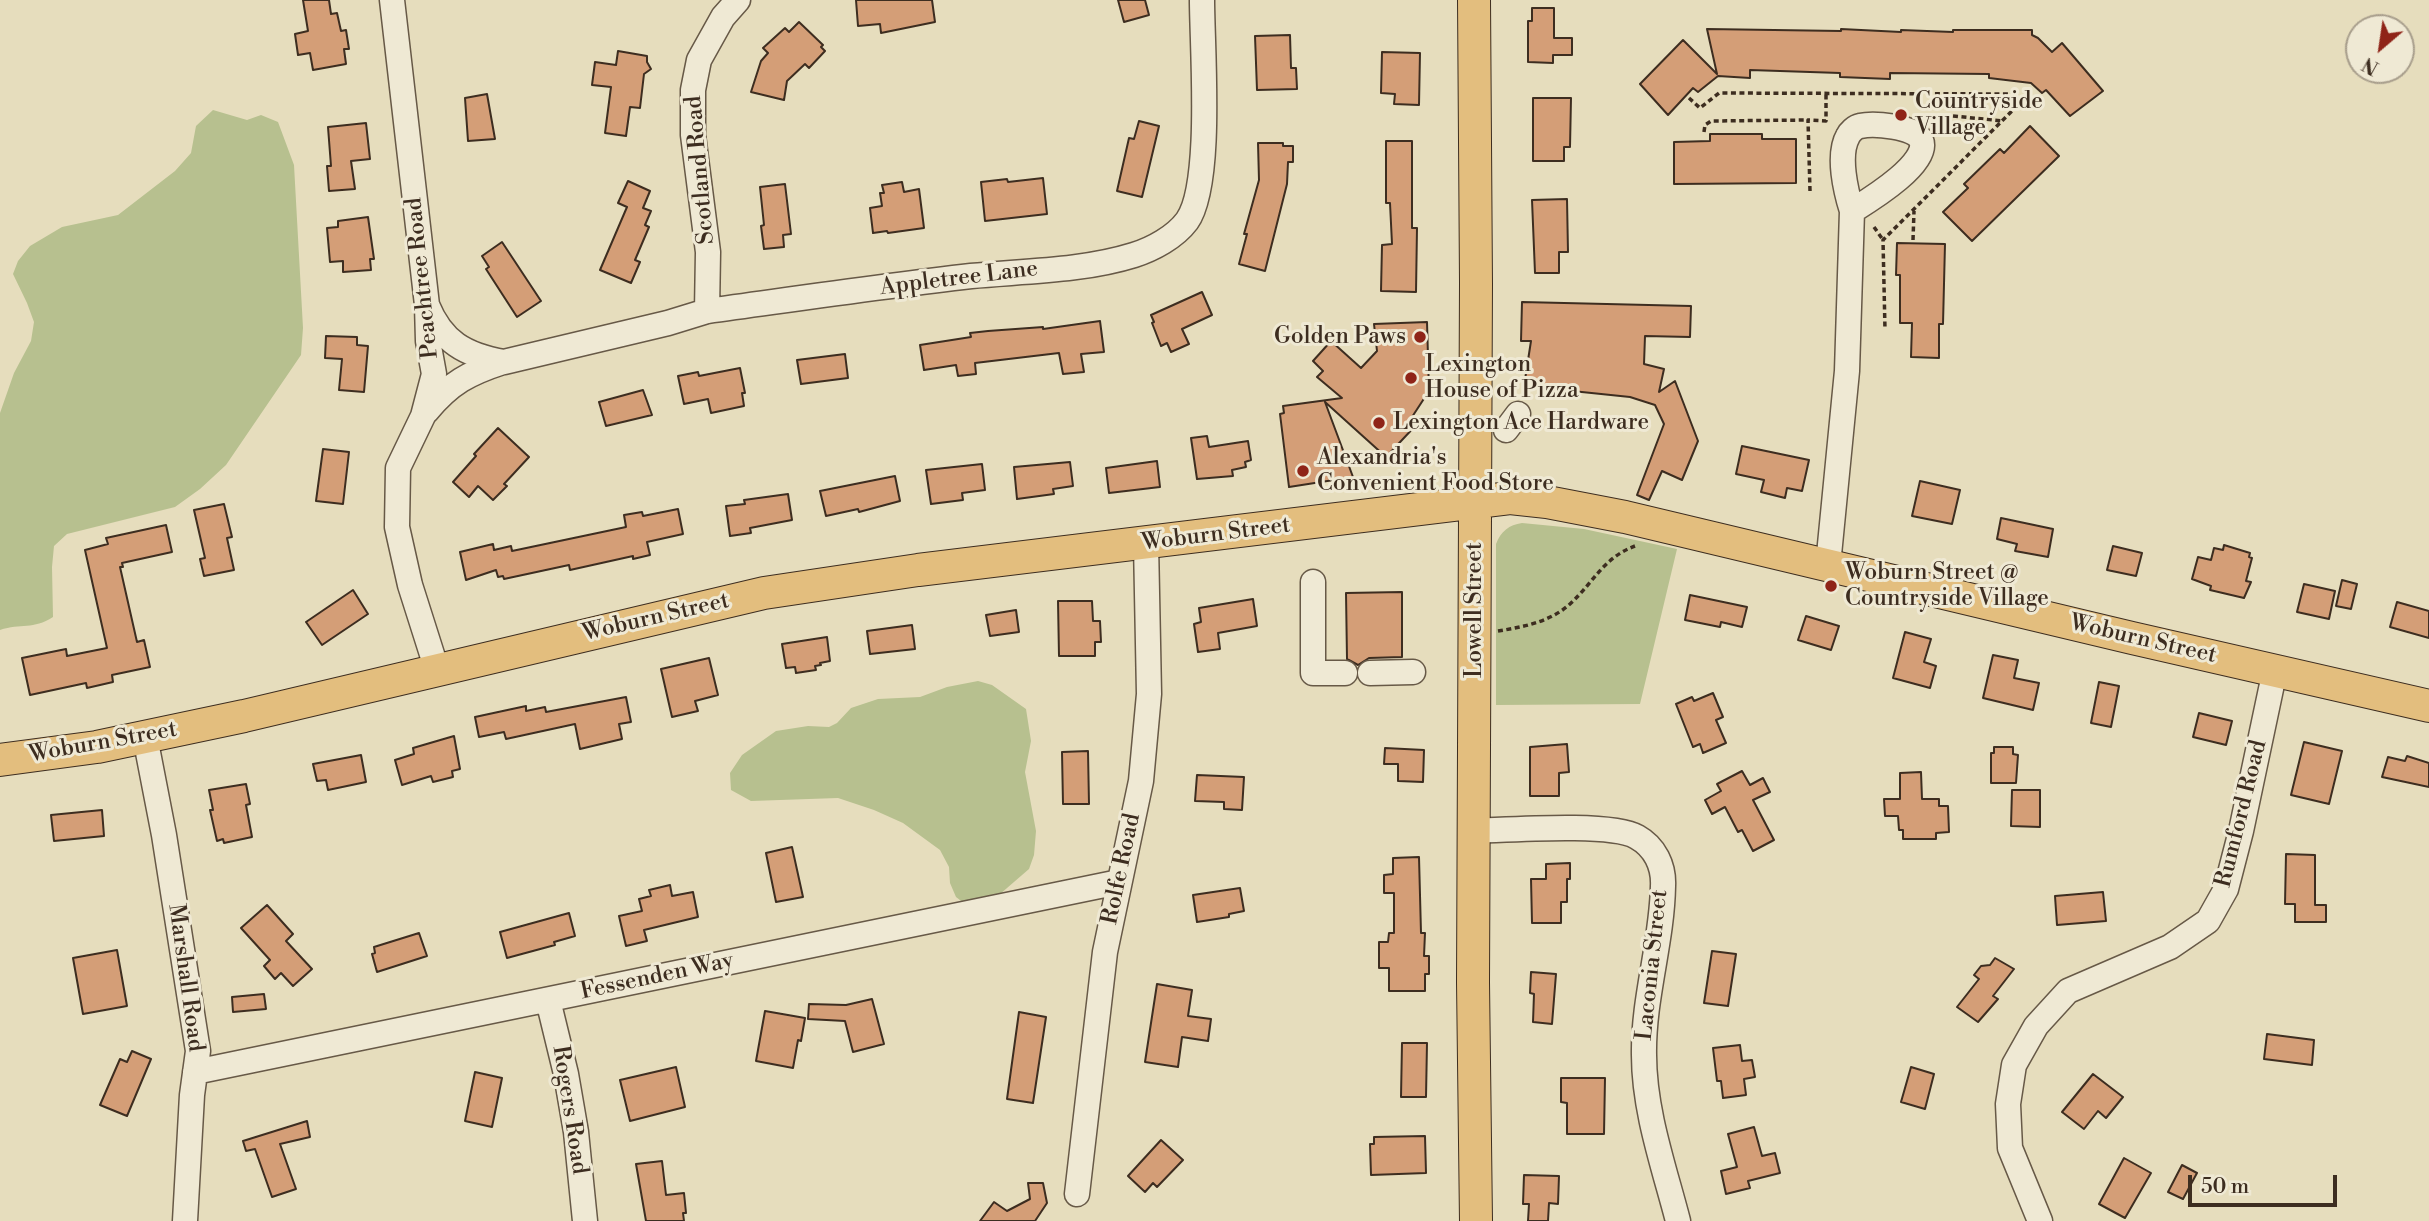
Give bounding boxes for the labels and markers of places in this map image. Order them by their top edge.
place label: Countryside Village [1915,88,2043,142]
marker: Countryside Village [1893,107,1909,123]
place label: Golden Paws [1274,323,1406,351]
marker: Golden Paws [1412,329,1428,345]
place label: Lexington House of Pizza [1425,351,1579,405]
marker: Lexington House of Pizza [1403,370,1419,386]
place label: Lexington Ace Hardware [1393,409,1649,437]
marker: Lexington Ace Hardware [1371,415,1387,431]
place label: Alexandria's Convenient Food Store [1317,444,1554,498]
marker: Alexandria's Convenient Food Store [1295,463,1311,479]
place label: Woburn Street @ Countryside Village [1845,559,2049,613]
marker: Woburn Street @ Countryside Village [1823,578,1839,594]

